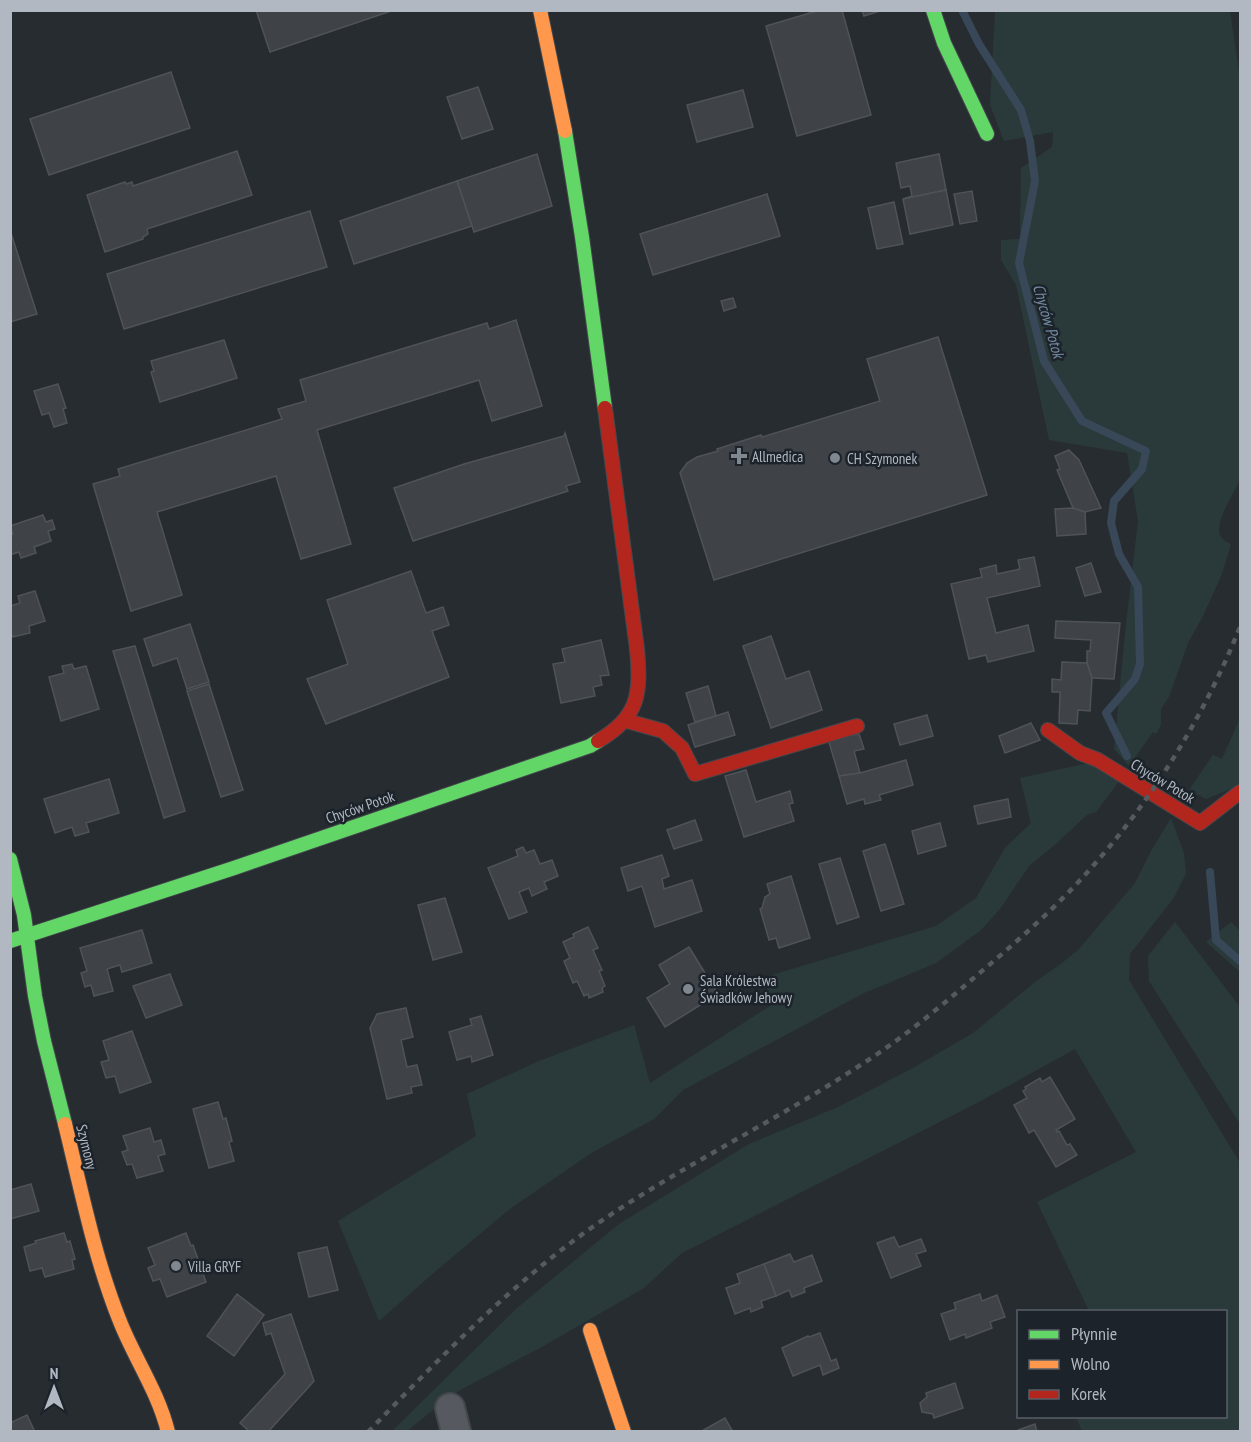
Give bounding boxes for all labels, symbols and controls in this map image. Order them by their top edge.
water label: Chyców Potok [1029,282,1070,362]
marker: Allmedica [730,447,748,465]
place label: Allmedica [752,447,803,466]
place label: CH Szymonek [847,449,917,468]
marker: CH Szymonek [828,451,842,465]
street label: Chyców Potok [1128,754,1199,808]
street label: Chyców Potok [323,786,397,828]
place label: Sala Królestwa Świadków Jehowy [700,971,793,1007]
marker: Sala Królestwa Świadków Jehowy [681,982,695,996]
street label: Szymony [72,1122,102,1172]
place label: Villa GRYF [187,1257,241,1276]
marker: Villa GRYF [169,1259,183,1273]
legend [1017,1310,1227,1418]
text: Płynnie [1071,1322,1117,1345]
text: Wolno [1071,1352,1110,1375]
north arrow [24,1358,84,1418]
text: N [50,1363,58,1383]
text: Korek [1071,1382,1106,1405]

